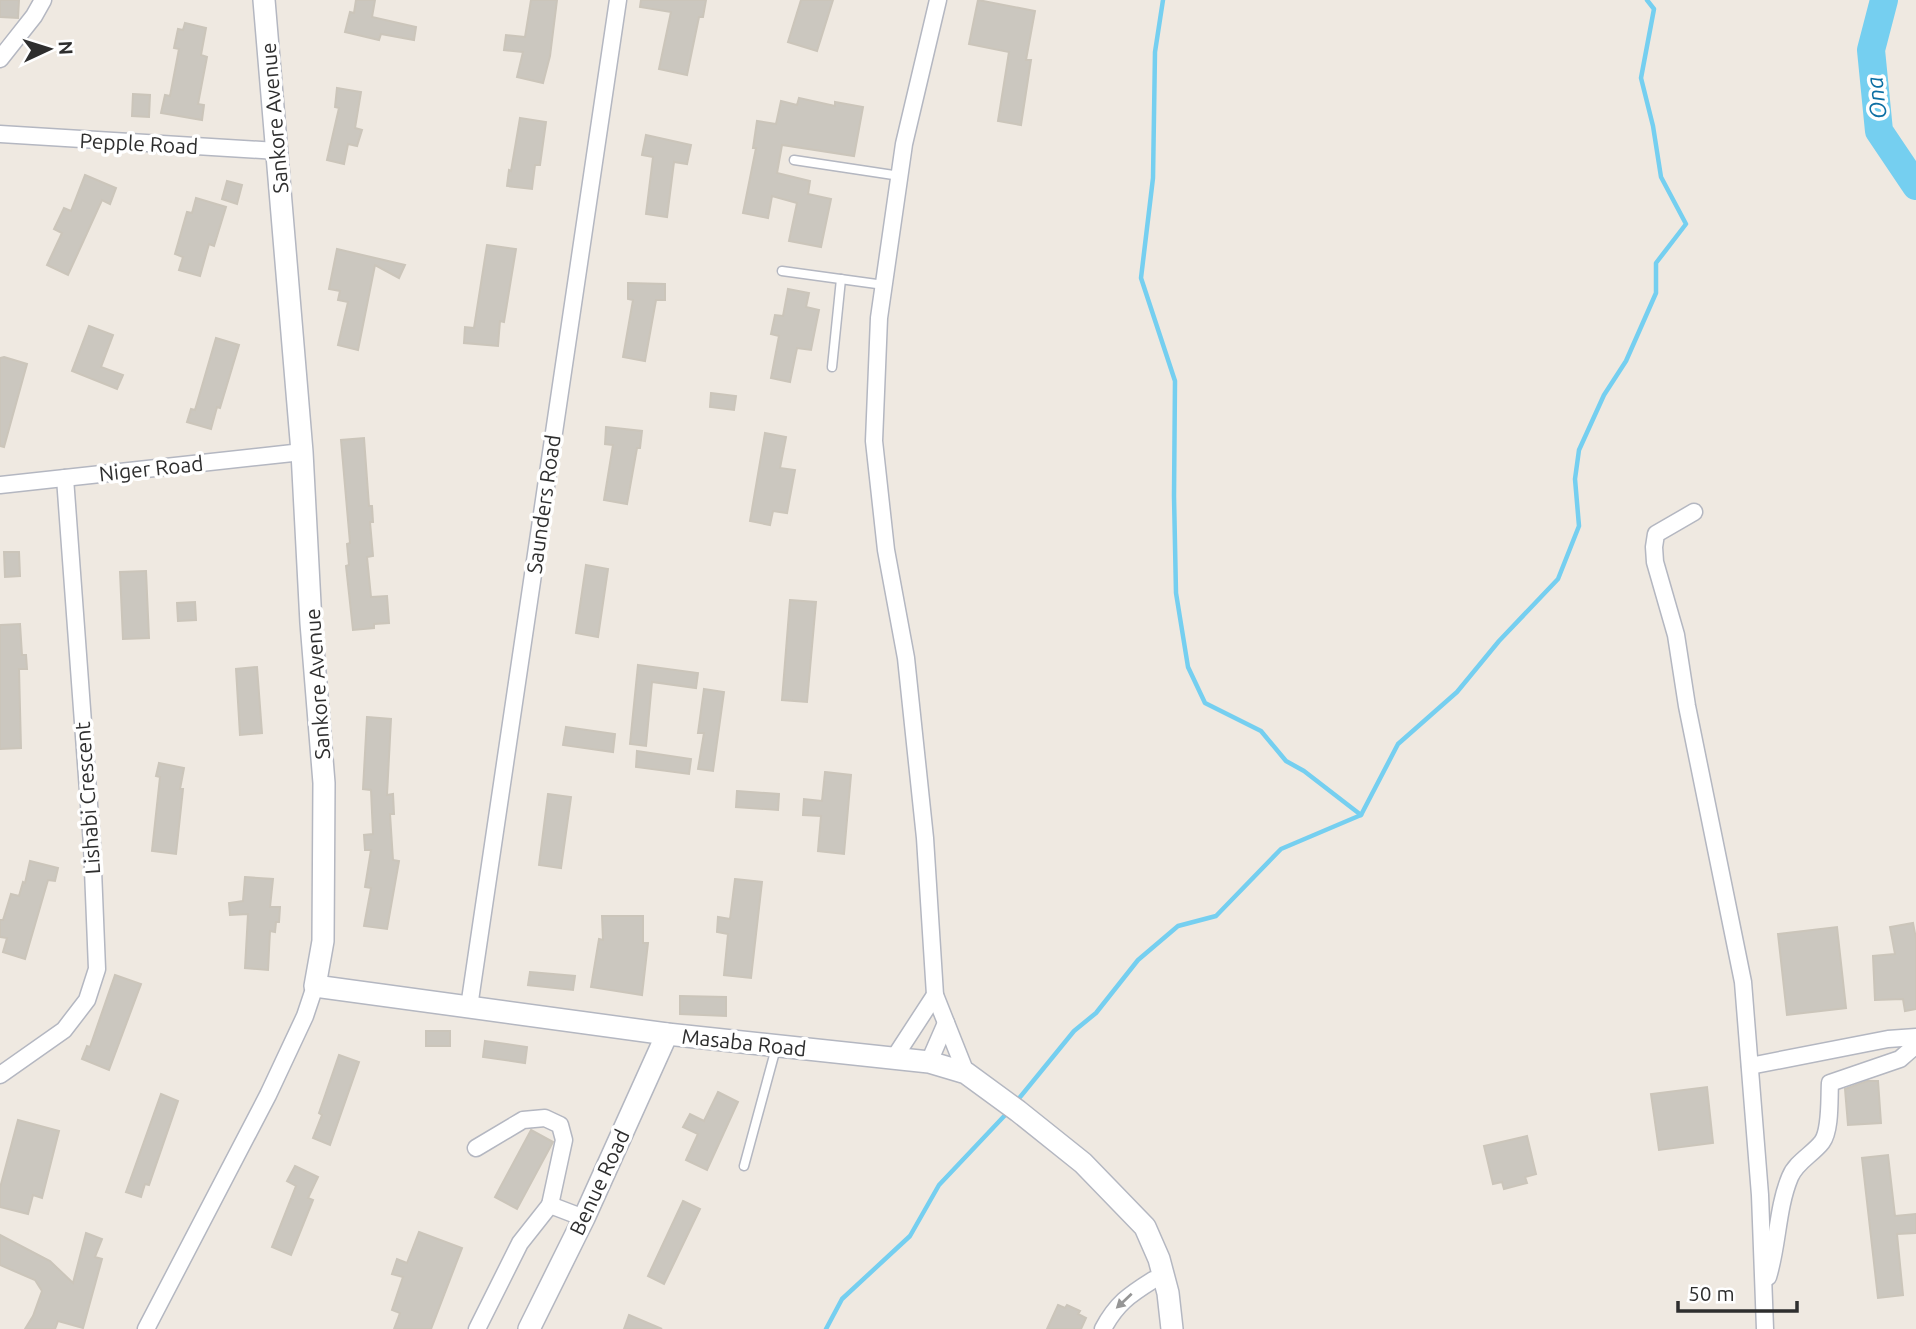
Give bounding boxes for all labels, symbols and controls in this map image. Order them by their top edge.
north arrow [14,14,84,84]
text: N [54,40,77,56]
street label: Sankore Avenue [255,42,293,194]
water label: Ona [1861,75,1891,121]
street label: Pepple Road [79,128,199,158]
street label: Saunders Road [521,433,565,575]
street label: Niger Road [98,451,204,485]
street label: Sankore Avenue [300,608,334,760]
street label: Lishabi Crescent [70,721,104,875]
street label: Masaba Road [680,1024,808,1060]
street label: Benue Road [564,1125,634,1239]
scale bar [1678,1270,1797,1314]
text: 50 m [1688,1281,1735,1305]
one-way arrow [1116,1292,1133,1308]

